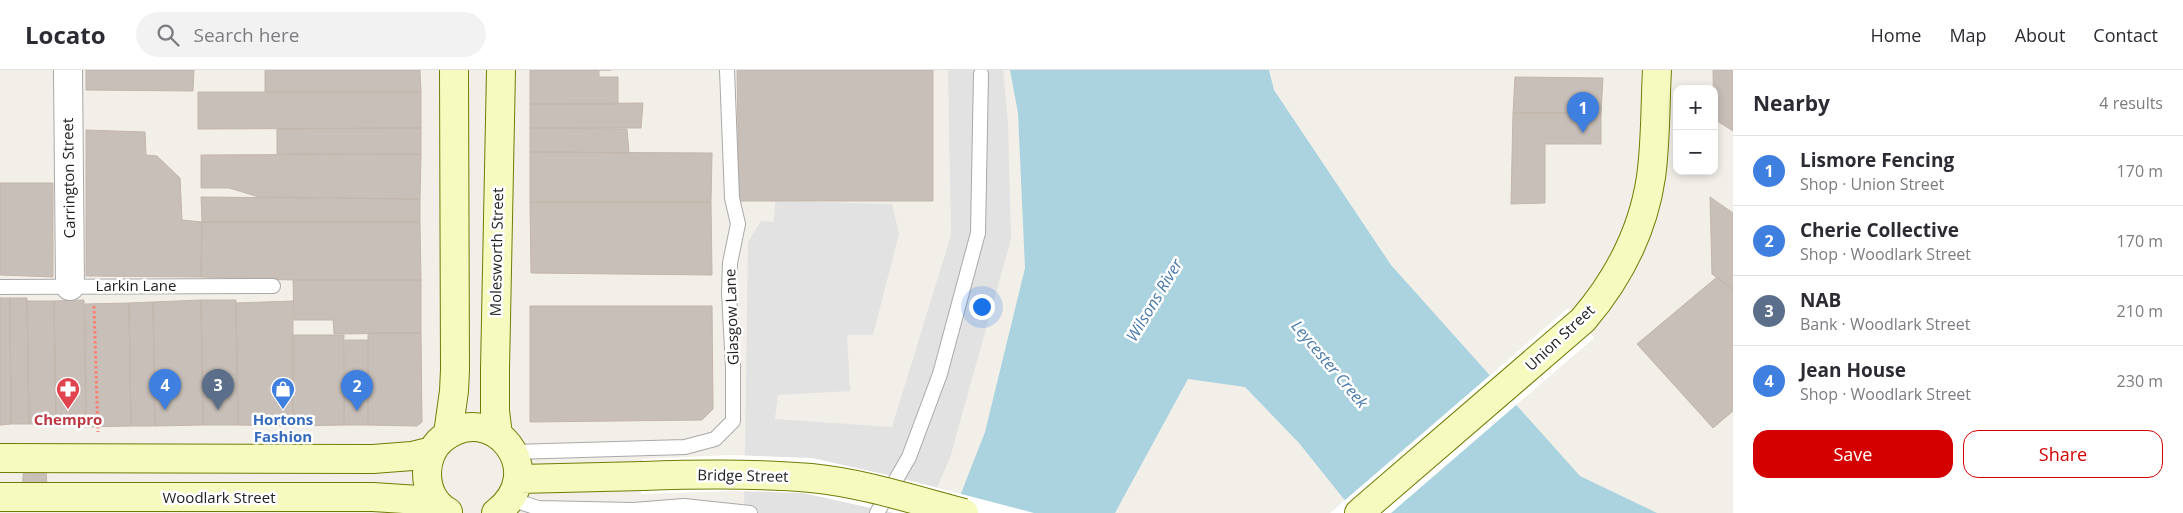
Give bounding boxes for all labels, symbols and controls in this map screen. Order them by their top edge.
search box [136,12,486,57]
text: Locato [25,18,106,51]
icon: search [154,21,182,49]
text: Search here [194,22,299,48]
text: Home [1871,23,1921,47]
text: Map [1949,23,1987,47]
text: About [2015,23,2065,47]
text: Contact [2093,23,2158,47]
map controls [1673,85,1718,175]
button: + [1673,85,1718,130]
text: Nearby [1753,89,1830,117]
pin: 1 [1567,92,1599,133]
text: 4 results [2099,92,2163,114]
street label: Carrington Street [57,118,79,238]
button: − [1673,130,1718,175]
text: Lismore Fencing [1800,147,1954,173]
text: 1 [1764,160,1774,182]
text: 170 m [2117,160,2163,182]
text: Shop · Union Street [1800,173,1944,195]
street label: Molesworth Street [485,187,507,317]
text: Cherie Collective [1800,217,1959,243]
text: 2 [1764,230,1774,252]
text: 170 m [2117,230,2163,252]
text: Shop · Woodlark Street [1800,243,1971,265]
water label: Wilsons River [1121,254,1188,345]
street label: Glasgow Lane [719,268,743,366]
street label: Larkin Lane [96,275,176,295]
text: NAB [1800,287,1841,313]
your location [969,294,995,320]
street label: Union Street [1520,300,1598,375]
text: 3 [1764,300,1774,322]
text: 210 m [2117,300,2163,322]
text: Bank · Woodlark Street [1800,313,1971,335]
water label: Leycester Creek [1287,315,1374,413]
text: Jean House [1800,357,1906,383]
pin: 4 [149,369,181,410]
pin: 3 [202,369,234,410]
pin: 2 [341,370,373,411]
text: 4 [1764,370,1774,392]
text: 230 m [2117,370,2163,392]
pharmacy icon: Chempro [55,376,81,410]
shop icon: Hortons Fashion [270,376,296,410]
text: Shop · Woodlark Street [1800,383,1971,405]
place label: Chempro [34,409,102,429]
place label: Hortons Fashion [253,409,313,446]
button: Save [1753,430,1953,478]
button: Share [1963,430,2163,478]
street label: Bridge Street [697,464,789,486]
street label: Woodlark Street [163,487,276,507]

